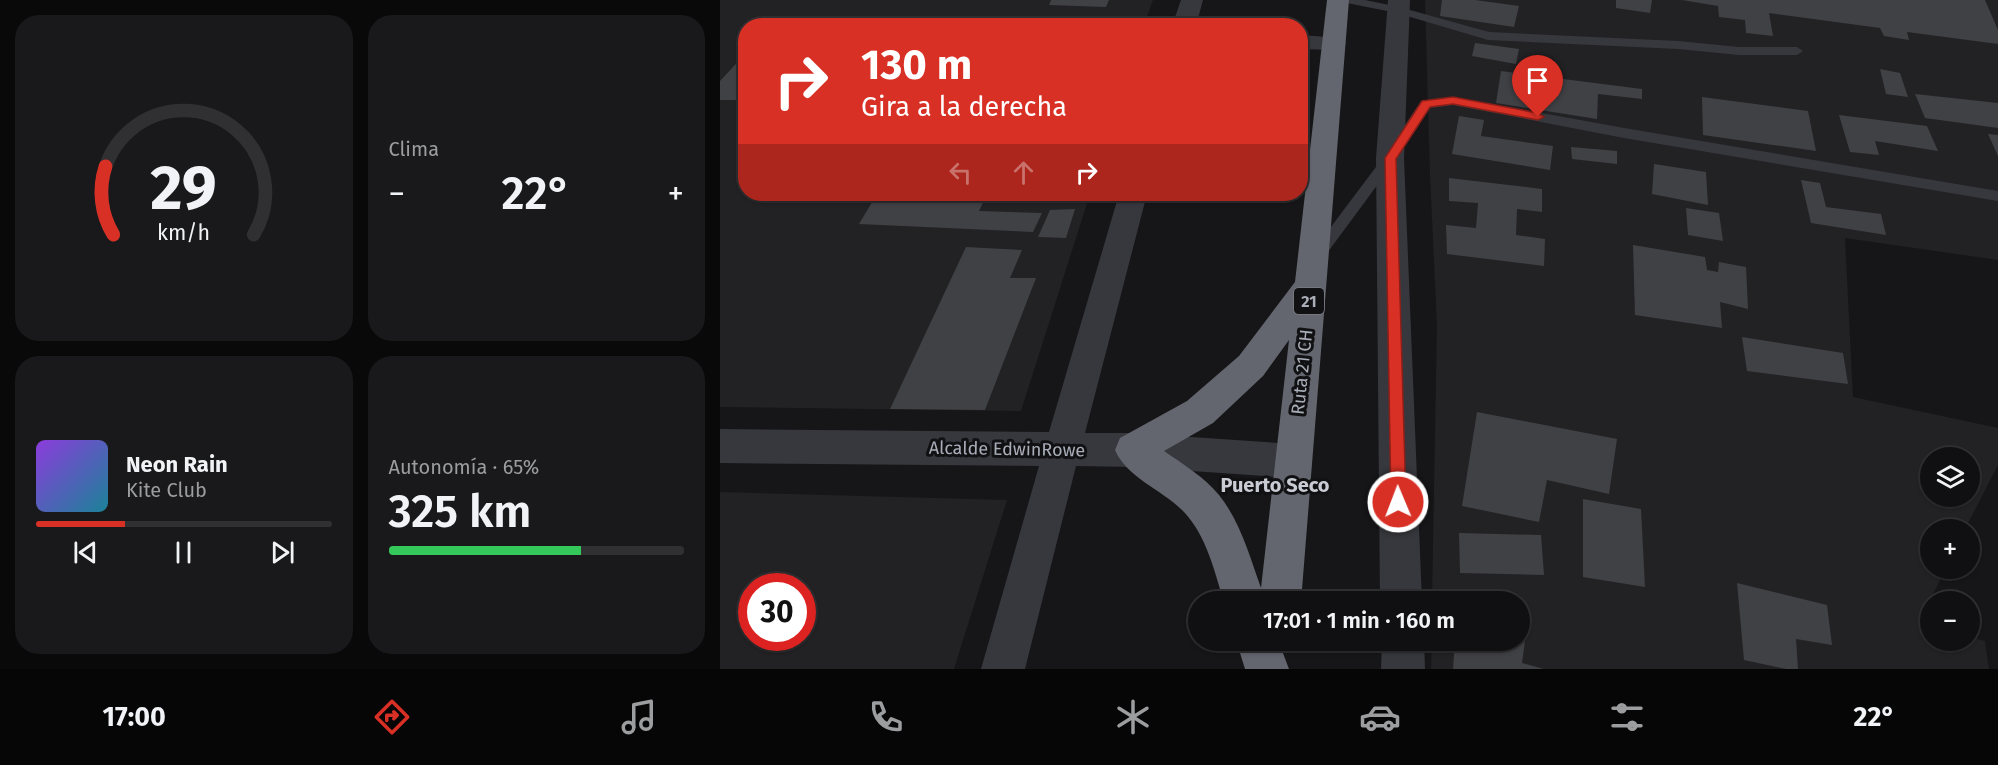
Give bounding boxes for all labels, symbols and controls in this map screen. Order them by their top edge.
text: 130 m [861,40,972,90]
icon: right [762,42,840,120]
pin [1512,55,1563,117]
icon: arrive [1521,64,1554,97]
text: Gira a la derecha [861,91,1067,123]
text: Clima [389,137,439,161]
text: 29 [150,151,217,226]
icon: left [944,156,977,189]
icon: ahead [1007,156,1040,189]
icon: right [1070,156,1103,189]
text: 22° [502,167,571,221]
text: − [389,174,405,214]
text: + [668,174,684,214]
text: km/h [157,220,210,246]
road number: 21 [1294,288,1324,314]
street label: Ruta 21 CH [1287,328,1317,416]
street label: Alcalde EdwinRowe [929,437,1085,461]
map controls [1920,447,1980,651]
button: layers [1920,447,1980,507]
text: Neon Rain [126,451,228,478]
text: Autonomía · 65% [389,455,539,479]
position arrow [1366,470,1430,534]
district label: Puerto Seco [1220,473,1330,497]
text: Kite Club [126,478,207,502]
text: 325 km [389,485,532,539]
button: + [1920,519,1980,579]
icon: previous [69,536,102,569]
icon: pause [167,536,200,569]
icon: next [266,536,299,569]
speed limit sign: 30 [738,573,816,651]
button: − [1920,591,1980,651]
text: 17:01 · 1 min · 160 m [1263,607,1455,634]
icon: directions [371,696,413,738]
icon: music [618,696,660,738]
icon: phone [865,696,907,738]
icon: climate [1112,696,1154,738]
icon: car [1359,696,1401,738]
icon: filters [1606,696,1648,738]
text: 17:00 [103,701,166,733]
text: 22° [1853,701,1895,733]

